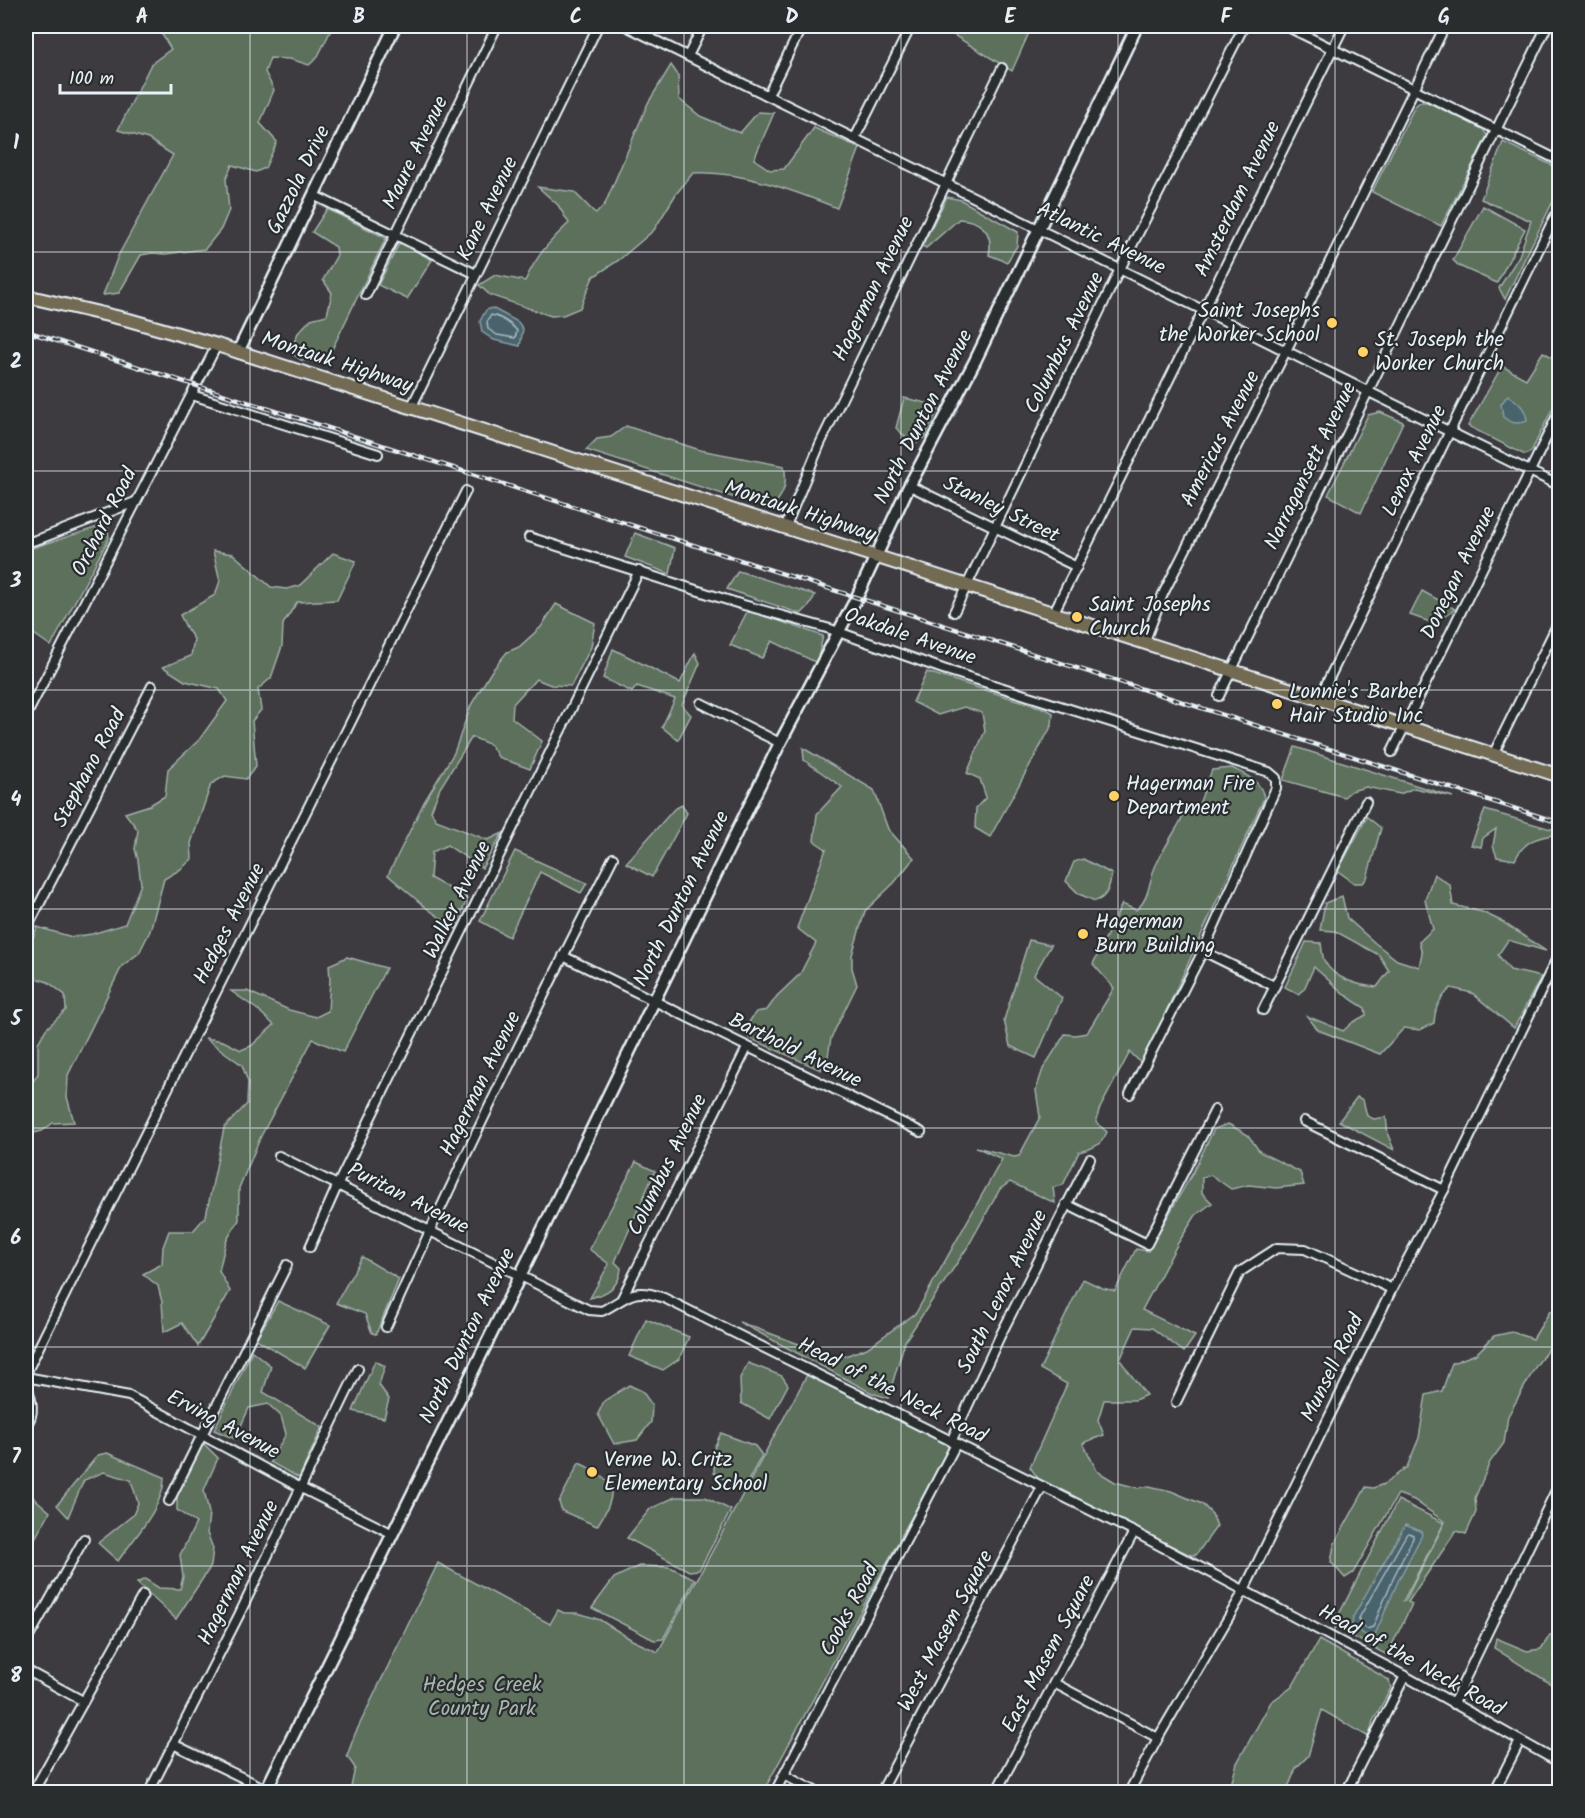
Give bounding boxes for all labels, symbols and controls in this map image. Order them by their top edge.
text: A [136,2,148,34]
text: B [353,2,365,34]
text: C [570,2,582,34]
text: D [785,2,799,34]
text: E [1004,2,1016,34]
text: F [1221,2,1233,34]
text: G [1438,2,1450,34]
scale bar [60,57,171,95]
text: 100 m [69,65,114,94]
street label: Maure Avenue [374,90,458,216]
street label: Amsterdam Avenue [1186,115,1290,283]
street label: Gazzola Drive [258,119,340,240]
text: 1 [13,128,19,160]
street label: Kane Avenue [448,150,528,267]
street label: Atlantic Avenue [1031,194,1172,285]
street label: Hagerman Avenue [824,210,924,367]
street label: Columbus Avenue [1016,266,1114,420]
place label: Saint Josephs the Worker School [1159,295,1320,352]
marker: Saint Josephs the Worker School [1325,316,1339,330]
street label: Montauk Highway [257,323,417,403]
street label: North Dunton Avenue [866,323,983,510]
place label: St. Joseph the Worker Church [1375,324,1505,381]
marker: St. Joseph the Worker Church [1356,345,1370,359]
text: 2 [10,347,22,379]
street label: Americus Avenue [1172,364,1270,513]
street label: Narragansett Avenue [1256,376,1366,556]
street label: Lenox Avenue [1374,399,1457,523]
street label: Orchard Road [63,461,147,582]
street label: Stanley Street [937,467,1066,553]
street label: Montauk Highway [720,472,880,552]
street label: Donegan Avenue [1412,500,1506,645]
text: 3 [10,566,22,598]
place label: Saint Josephs Church [1089,589,1211,646]
street label: Oakdale Avenue [840,599,981,675]
marker: Saint Josephs Church [1070,610,1084,624]
place label: Lonnie's Barber Hair Studio Inc [1289,676,1426,733]
marker: Lonnie's Barber Hair Studio Inc [1270,697,1284,711]
street label: Stephano Road [45,702,136,834]
place label: Hagerman Fire Department [1126,768,1255,825]
text: 4 [11,785,22,817]
marker: Hagerman Fire Department [1107,789,1121,803]
street label: North Dunton Avenue [625,805,739,993]
street label: Walker Avenue [415,835,501,965]
street label: Hedges Avenue [185,857,275,991]
place label: Hagerman Burn Building [1095,906,1215,963]
marker: Hagerman Burn Building [1076,927,1090,941]
text: 5 [10,1004,23,1036]
street label: Barthold Avenue [723,1004,868,1098]
street label: Hagerman Avenue [431,1005,531,1162]
street label: Columbus Avenue [619,1088,717,1242]
street label: Puritan Avenue [341,1154,475,1244]
street label: South Lenox Avenue [949,1204,1057,1380]
text: 6 [11,1223,22,1255]
street label: North Dunton Avenue [411,1242,525,1430]
street label: Munsell Road [1293,1308,1374,1428]
street label: Head of the Neck Road [792,1329,993,1453]
street label: Erving Avenue [160,1381,286,1469]
text: 7 [11,1442,21,1474]
place label: Verne W. Critz Elementary School [604,1444,767,1501]
marker: Verne W. Critz Elementary School [585,1465,599,1479]
street label: Hagerman Avenue [189,1494,289,1651]
street label: West Masem Square [889,1544,1003,1718]
street label: Cooks Road [812,1557,889,1662]
street label: East Masem Square [993,1569,1105,1739]
street label: Head of the Neck Road [1312,1596,1511,1726]
text: 8 [10,1661,22,1693]
park label: Hedges Creek County Park [422,1669,542,1726]

